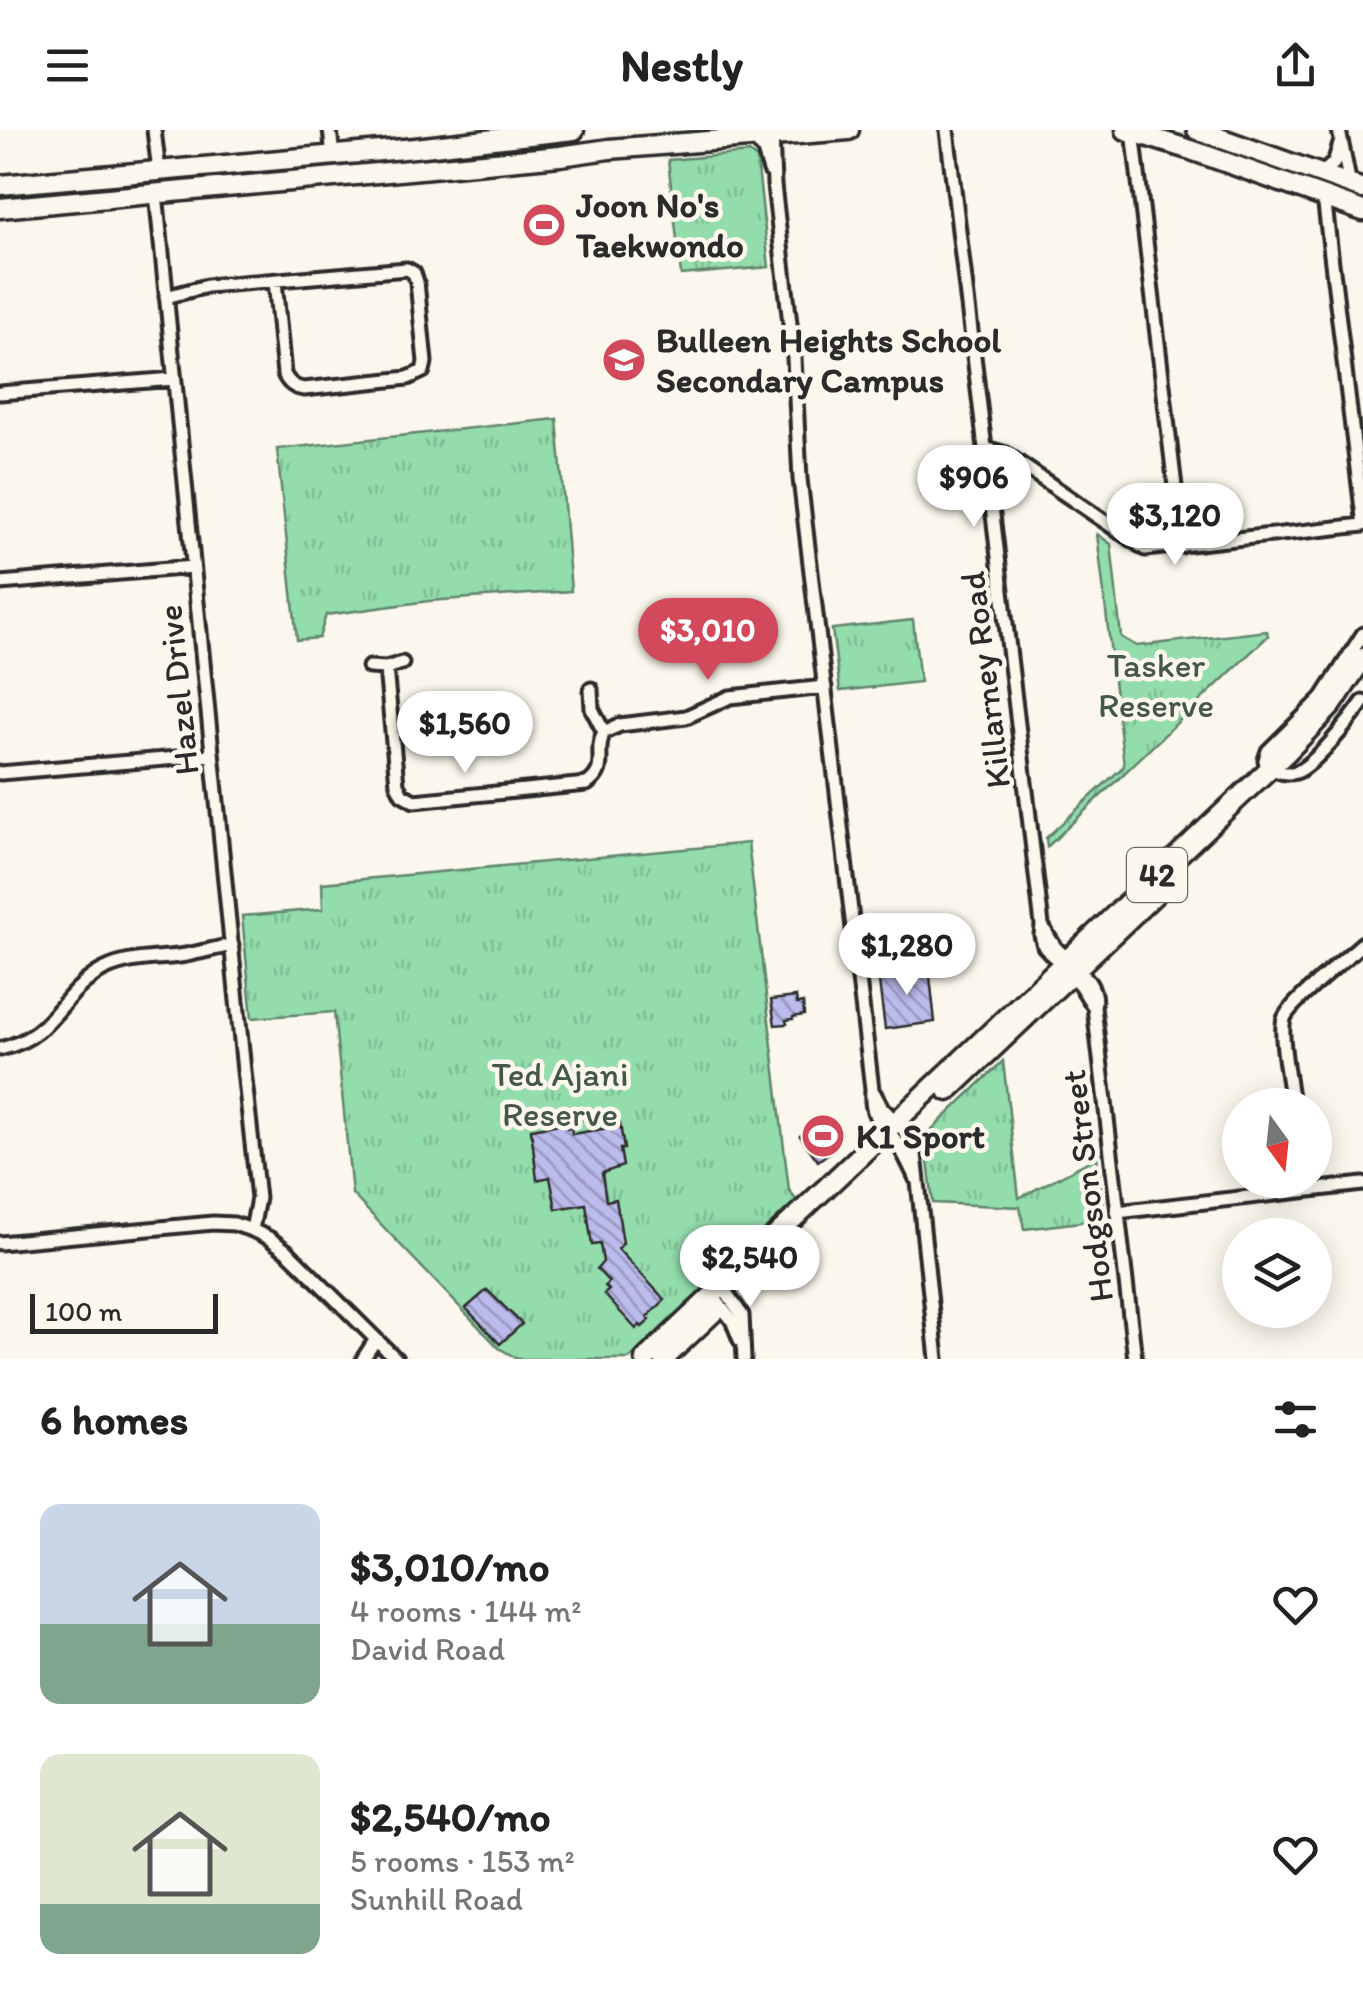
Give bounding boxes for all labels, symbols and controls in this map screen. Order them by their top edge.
icon: menu [40,38,95,93]
text: Nestly [620,38,743,92]
icon: share [1268,38,1323,93]
place label: Joon No's Taekwondo [575,184,744,266]
sports icon: Joon No's Taekwondo [521,202,567,248]
place label: Bulleen Heights School Secondary Campus [656,319,1001,401]
school or university icon: Bulleen Heights School Secondary Campus [601,337,647,383]
pin: $906 [915,445,1033,530]
text: $906 [939,458,1009,496]
pin: $3,120 [1094,483,1256,568]
text: $3,120 [1129,496,1221,534]
street label: Killarney Road [951,569,1019,791]
pin: $3,010 [627,598,789,683]
street label: Hazel Drive [148,603,208,777]
text: $3,010 [660,611,756,649]
park label: Tasker Reserve [1098,644,1214,726]
pin: $1,560 [384,691,546,776]
text: $1,560 [419,704,511,742]
road number: 42 [1127,848,1187,902]
pin: $1,280 [826,913,988,998]
text: $1,280 [861,926,953,964]
park label: Ted Ajani Reserve [491,1053,629,1135]
street label: Hodgson Street [1052,1067,1122,1305]
north arrow [1222,1088,1332,1198]
map controls [1222,1088,1332,1328]
sports icon: K1 Sport [800,1113,846,1159]
place label: K1 Sport [856,1115,985,1157]
button: layers [1222,1218,1332,1328]
pin: $2,540 [669,1225,831,1310]
text: $2,540 [702,1238,798,1276]
scale bar [30,1289,218,1334]
text: 100 m [45,1294,122,1328]
icon: filters [1268,1392,1323,1447]
text: 6 homes [40,1394,188,1445]
text: $3,010/mo [350,1541,550,1592]
icon: home [120,1544,240,1664]
icon: heart [1268,1577,1323,1632]
text: 4 rooms · 144 m² [350,1592,581,1630]
text: David Road [350,1630,505,1668]
text: $2,540/mo [350,1791,551,1842]
icon: home [120,1794,240,1914]
icon: heart [1268,1827,1323,1882]
text: 5 rooms · 153 m² [350,1842,575,1880]
text: Sunhill Road [350,1880,523,1918]

